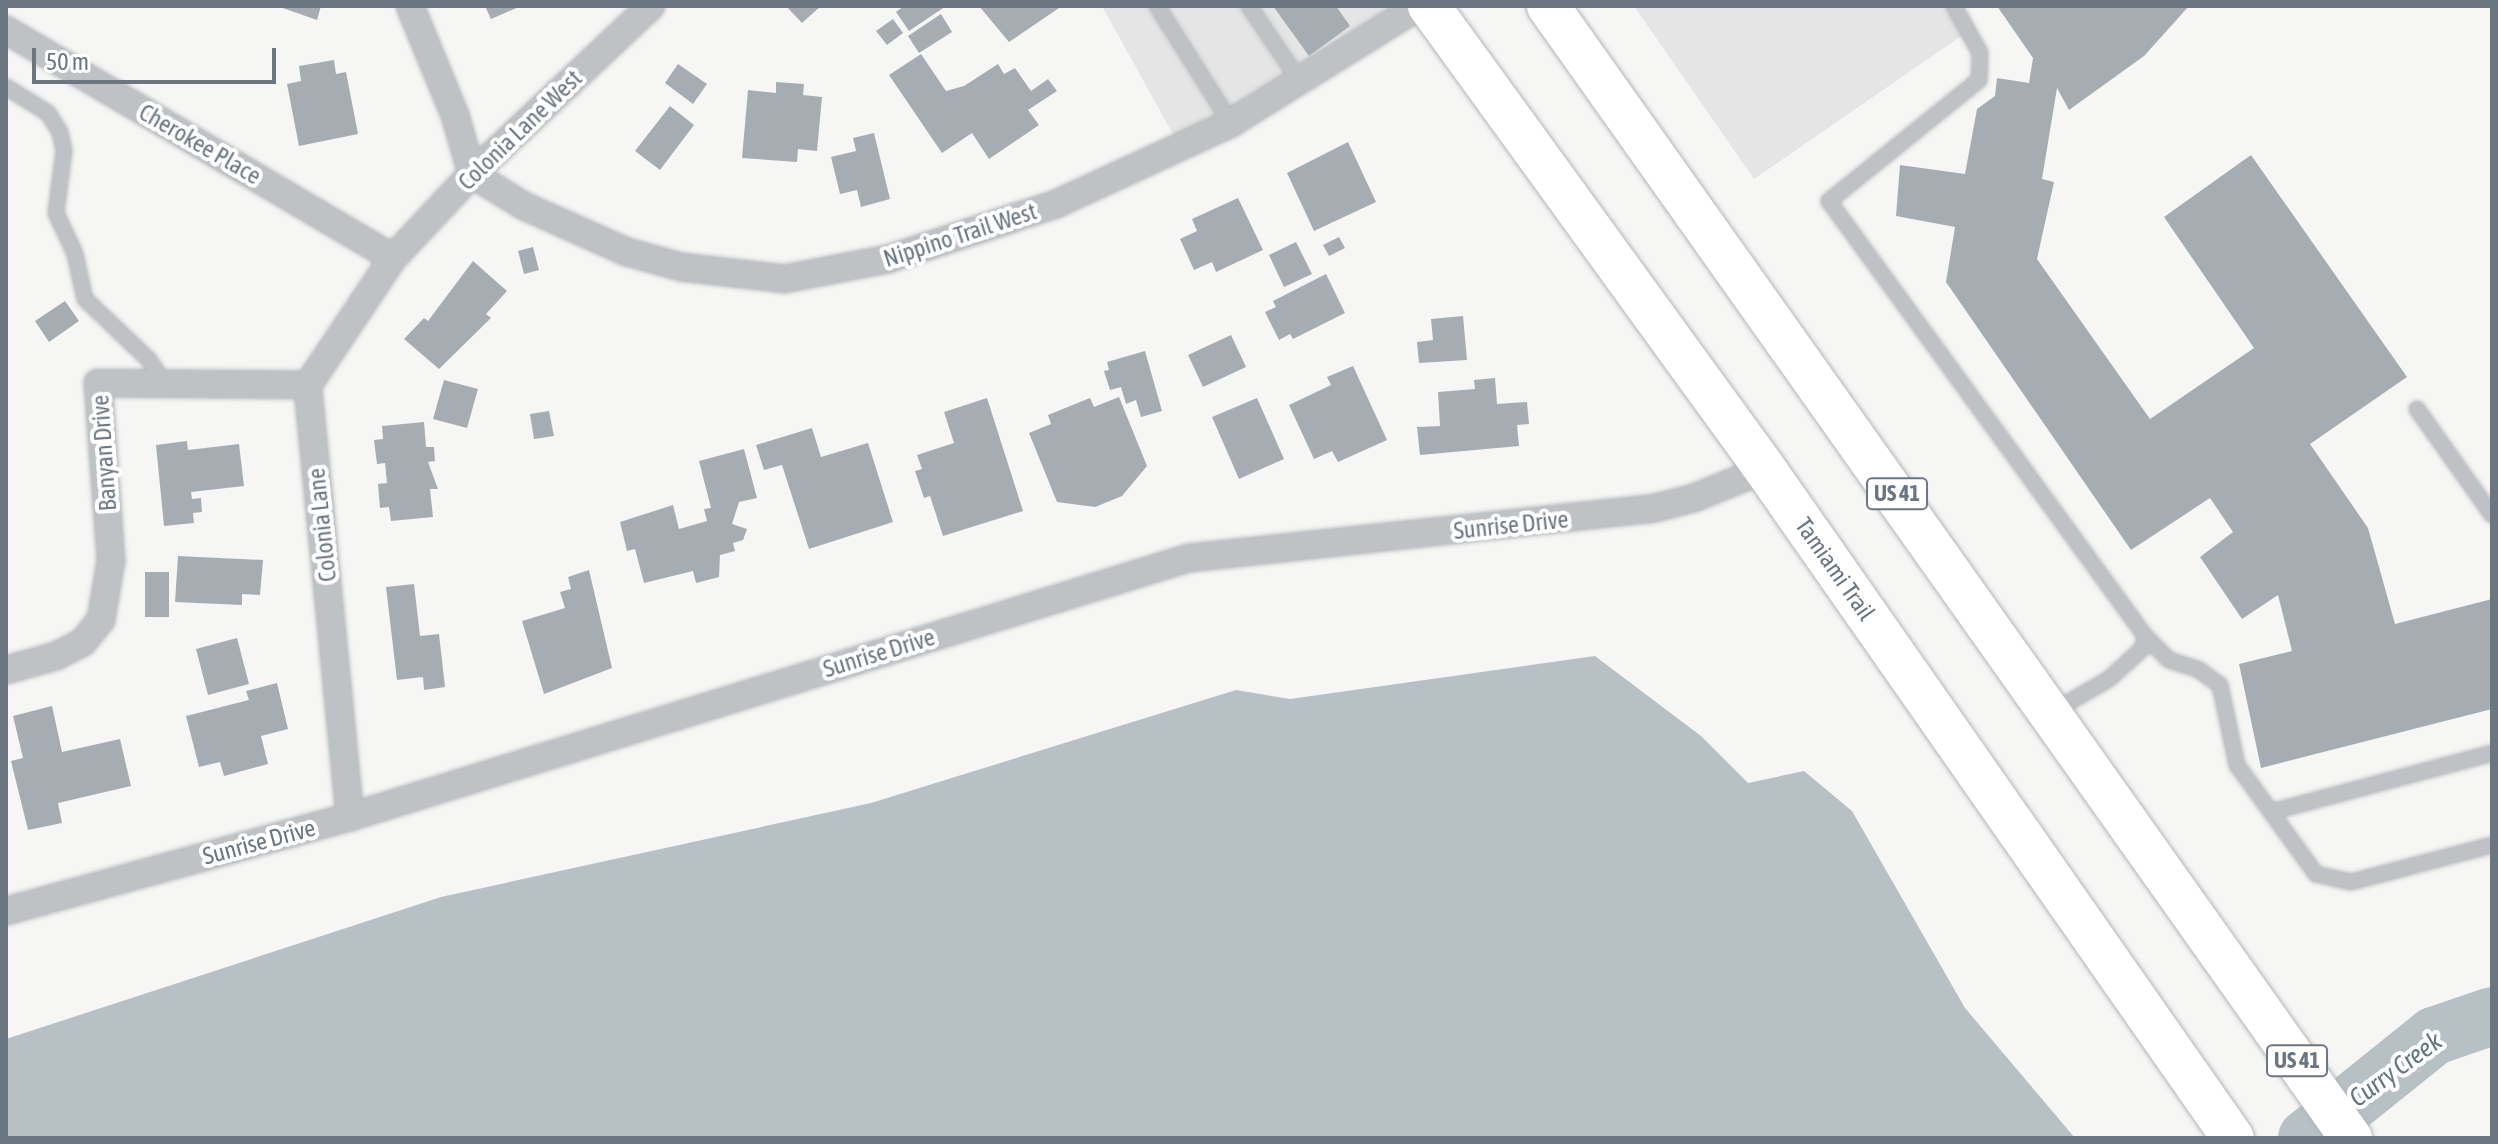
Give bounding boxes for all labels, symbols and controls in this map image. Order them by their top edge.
scale bar [36,32,280,82]
text: 50 m [46,48,89,75]
street label: Colonia Lane West [452,64,588,196]
street label: Cherokee Place [134,98,266,190]
street label: Nippino Trail West [880,197,1040,273]
street label: Banyan Drive [86,394,122,512]
street label: Colonia Lane [302,467,342,583]
road number: US 41 [1865,476,1929,512]
street label: Sunrise Drive [1452,505,1570,545]
street label: Tamiami Trail [1789,512,1881,626]
street label: Sunrise Drive [820,622,938,684]
street label: Sunrise Drive [200,813,318,871]
water label: Curry Creek [2344,1026,2448,1114]
road number: US 41 [2265,1043,2329,1079]

